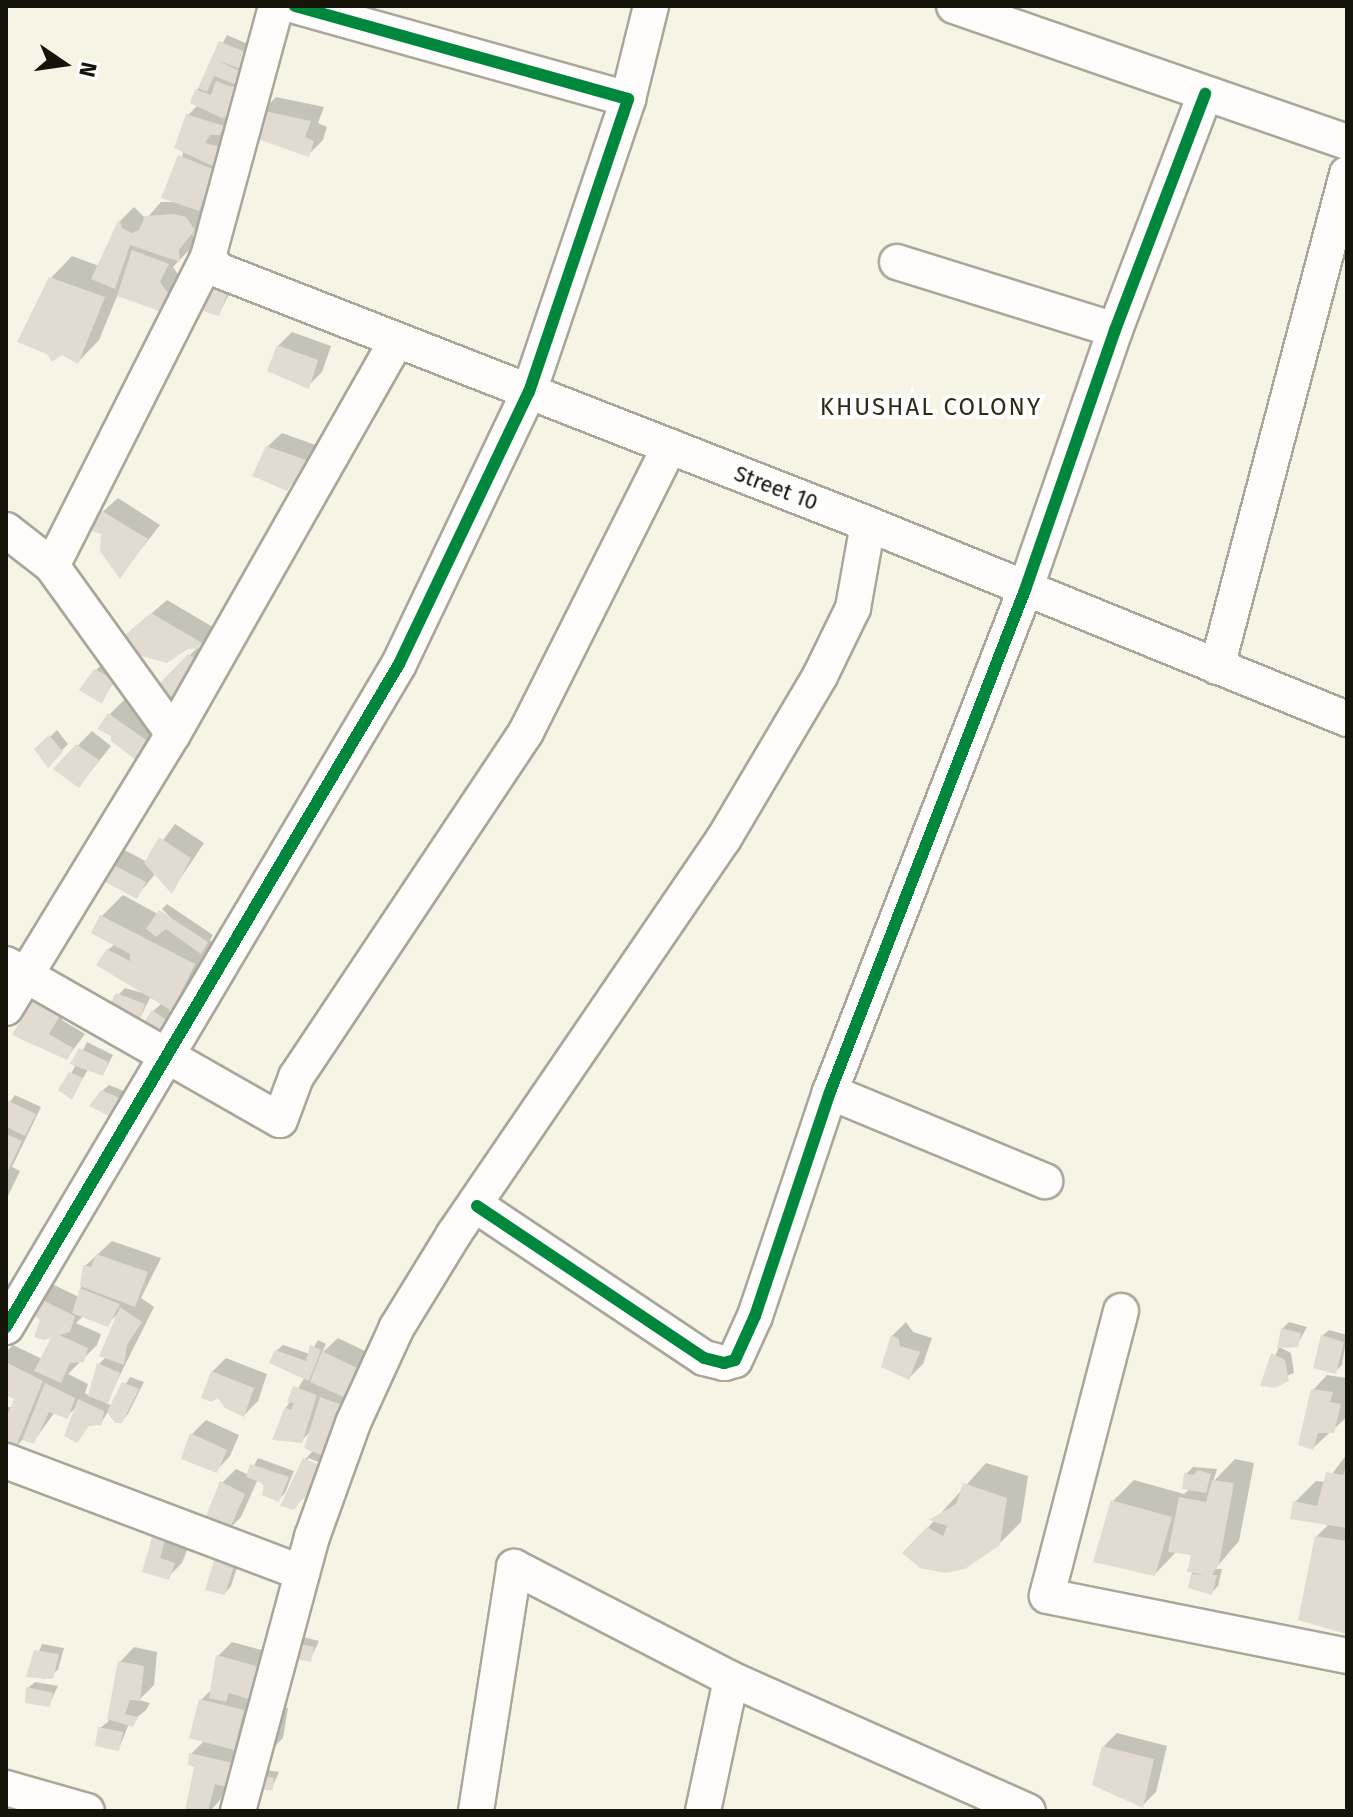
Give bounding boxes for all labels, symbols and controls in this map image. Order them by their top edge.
north arrow [24,24,104,104]
text: N [73,59,103,80]
district label: KHUSHAL COLONY [820,394,1042,422]
street label: Street 10 [731,460,821,516]

